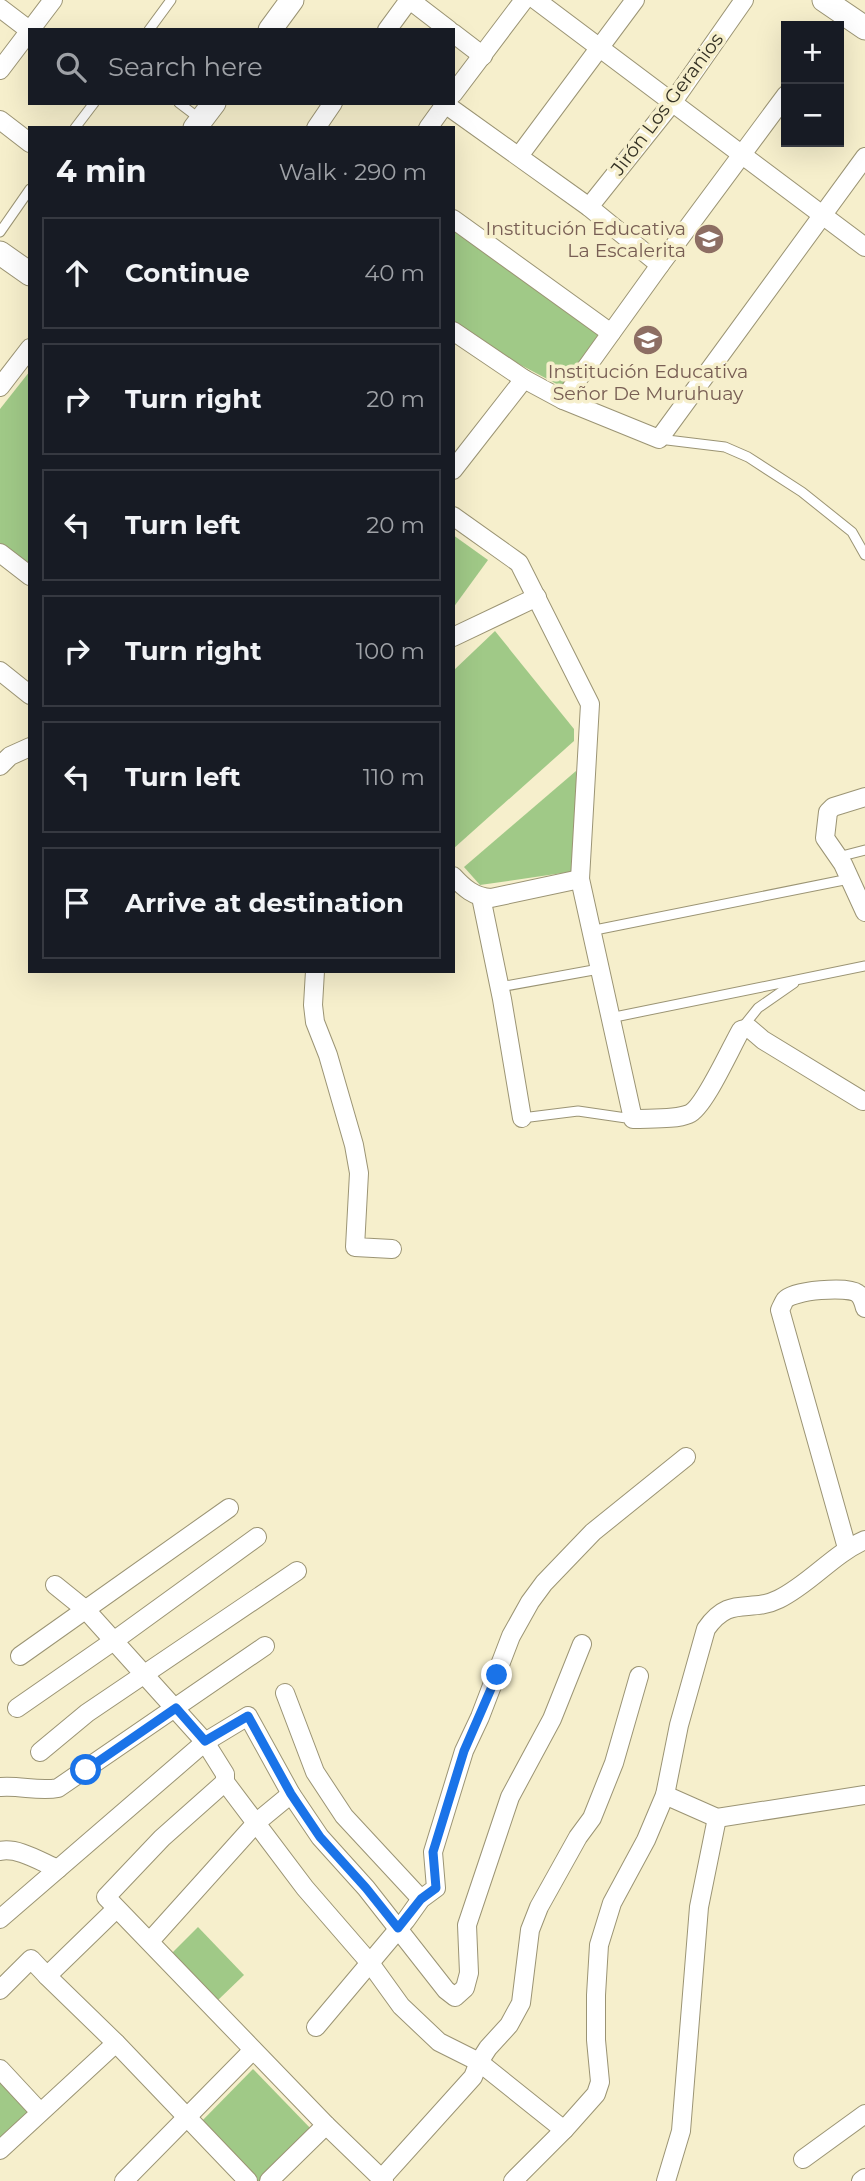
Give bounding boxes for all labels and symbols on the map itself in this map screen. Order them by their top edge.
street label: Jirón Los Geranios [605,28,728,181]
place label: Institución Educativa La Escalerita [486,217,686,262]
school or university icon: Institución Educativa La Escalerita [692,222,726,256]
school or university icon: Institución Educativa Señor De Muruhuay [631,323,665,357]
place label: Institución Educativa Señor De Muruhuay [548,360,748,405]
route end [481,1659,512,1690]
route start [70,1754,101,1785]

